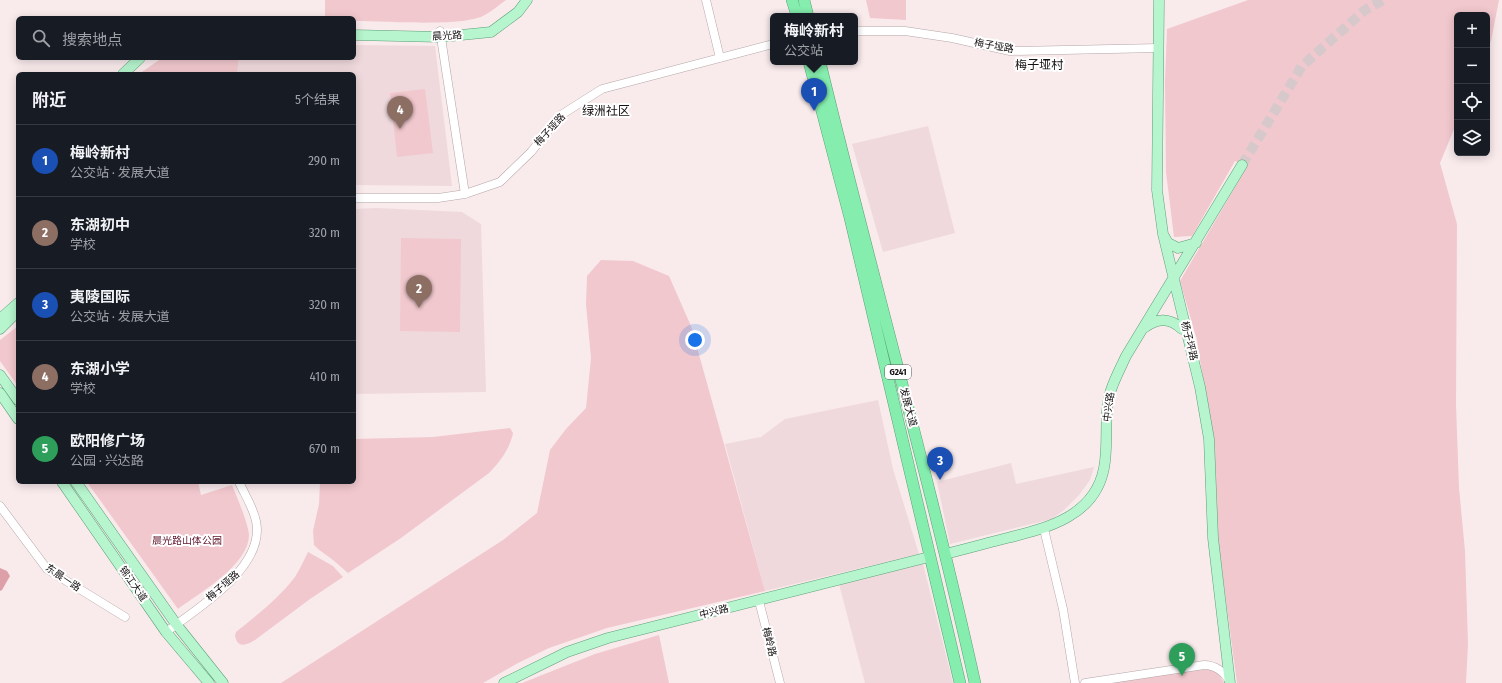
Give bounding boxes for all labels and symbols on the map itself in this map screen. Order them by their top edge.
street label: 晨光路 [432,29,462,43]
street label: 梅子垭路 [973,37,1015,55]
district label: 梅子垭村 [1015,58,1064,72]
pin: 1 [801,78,827,111]
pin: 4 [387,96,413,129]
district label: 绿洲社区 [582,104,630,118]
street label: 梅子垭路 [532,111,568,149]
pin: 2 [406,275,432,308]
street label: 杨子坪路 [1178,320,1200,362]
your location [685,330,705,350]
road number: G241 [885,365,911,379]
street label: 发展大道 [897,386,919,428]
street label: 中兴路 [1101,391,1117,423]
pin: 3 [927,447,953,480]
park label: 晨光路山体公园 [152,535,222,547]
street label: 东晨一路 [43,562,83,594]
street label: 锦江大道 [117,564,149,604]
street label: 梅子垭路 [204,568,242,604]
street label: 中兴路 [698,603,730,621]
street label: 梅岭路 [760,626,778,658]
pin: 5 [1169,643,1195,676]

